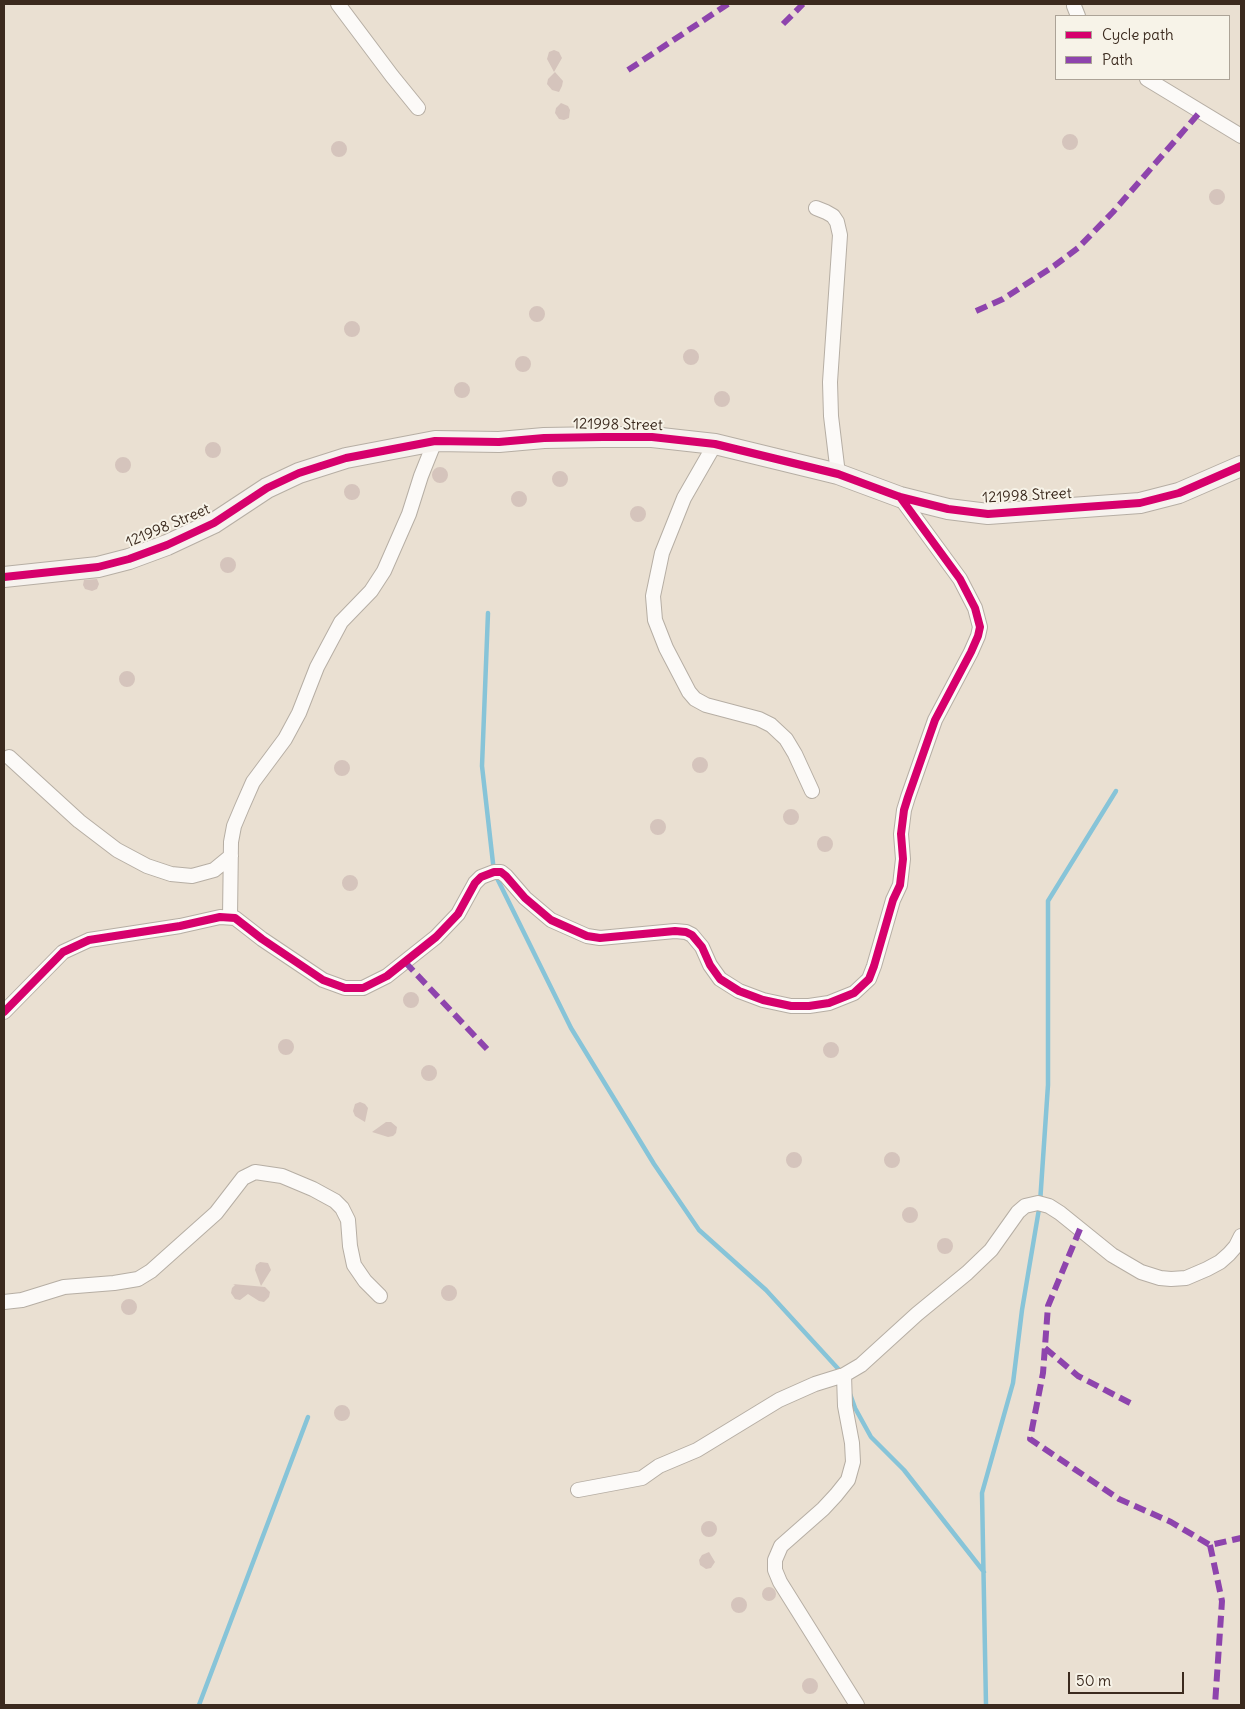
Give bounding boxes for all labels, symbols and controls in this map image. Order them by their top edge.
legend [1055,15,1230,80]
text: Cycle path [1102,25,1174,44]
text: Path [1102,50,1133,69]
street label: 121998 Street [573,415,663,435]
street label: 121998 Street [982,485,1072,507]
street label: 121998 Street [123,500,213,552]
scale bar [1070,1662,1186,1694]
text: 50 m [1076,1671,1111,1690]

